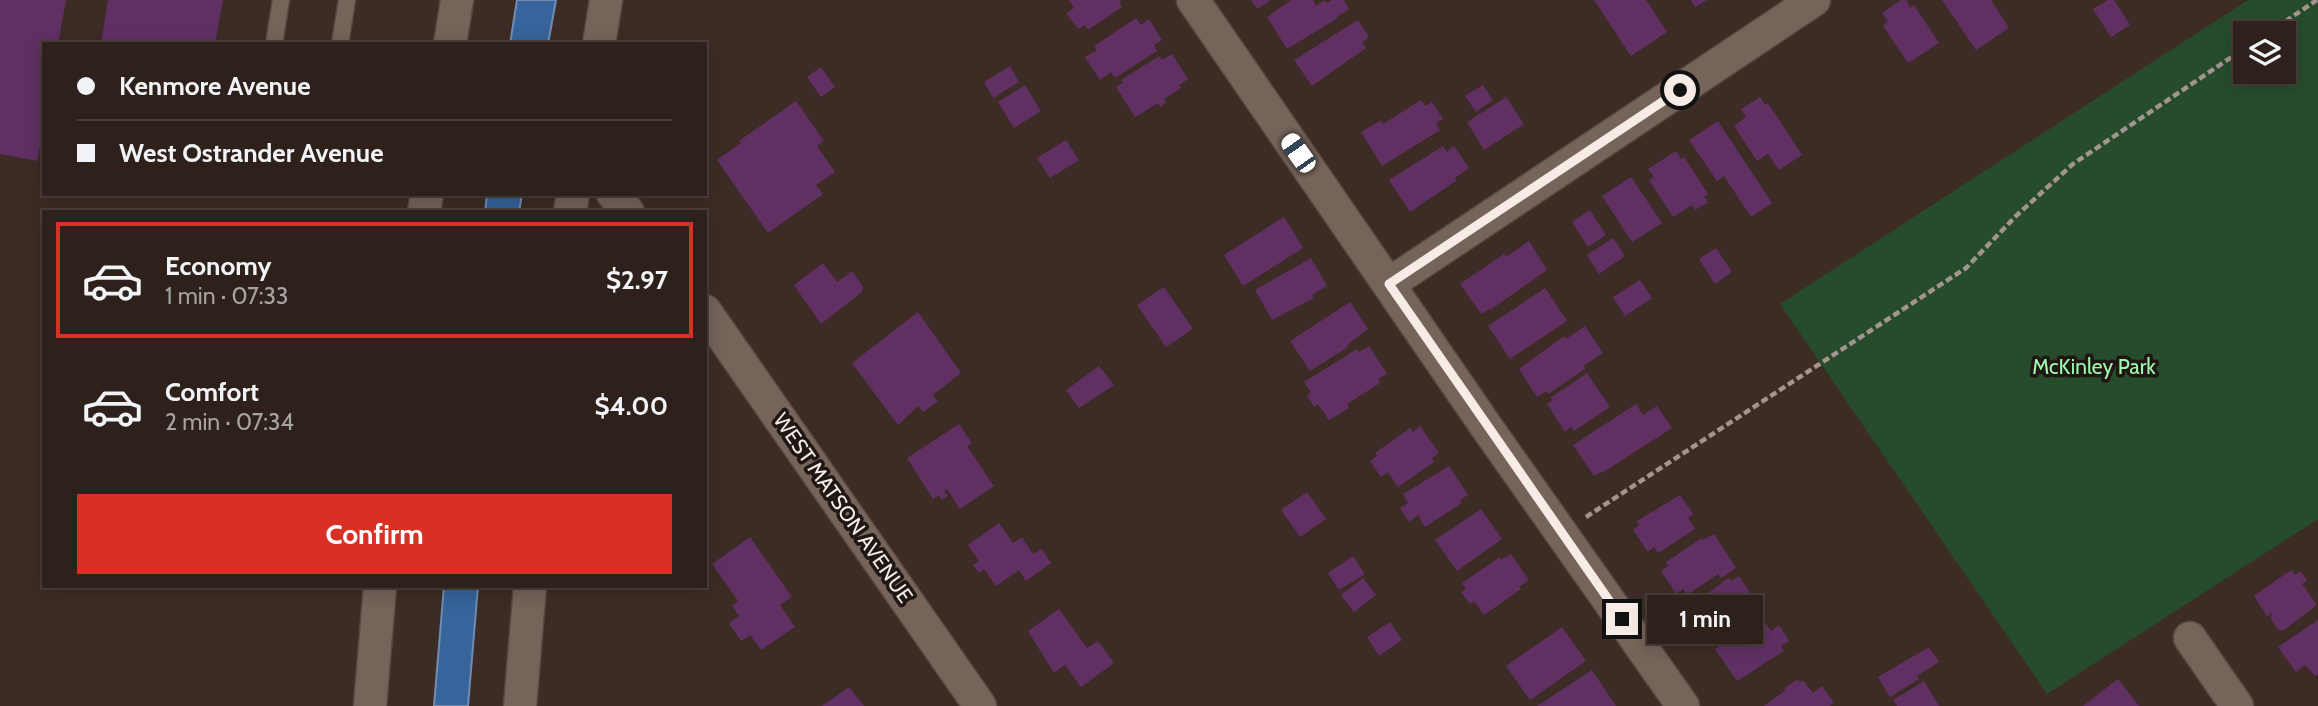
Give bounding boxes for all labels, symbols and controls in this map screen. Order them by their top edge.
map controls [2233,21,2296,84]
button: layers [2233,21,2296,84]
text: Kenmore Avenue [119,70,311,102]
route start [1664,74,1696,106]
car [1278,130,1319,176]
text: West Ostrander Avenue [119,137,384,169]
icon: car [81,249,144,312]
text: Economy [165,250,271,282]
text: $2.97 [606,264,668,296]
text: 1 min · 07:33 [165,282,288,310]
park label: McKinley Park [2032,354,2156,379]
icon: car [81,375,144,438]
text: Comfort [165,376,259,408]
text: $4.00 [595,390,668,422]
text: 2 min · 07:34 [165,408,294,436]
street label: WEST MATSON AVENUE [768,408,918,607]
button: Confirm [77,494,672,574]
callout: 1 min [1646,594,1762,644]
route end [1606,603,1638,635]
text: 1 min [1679,605,1731,633]

